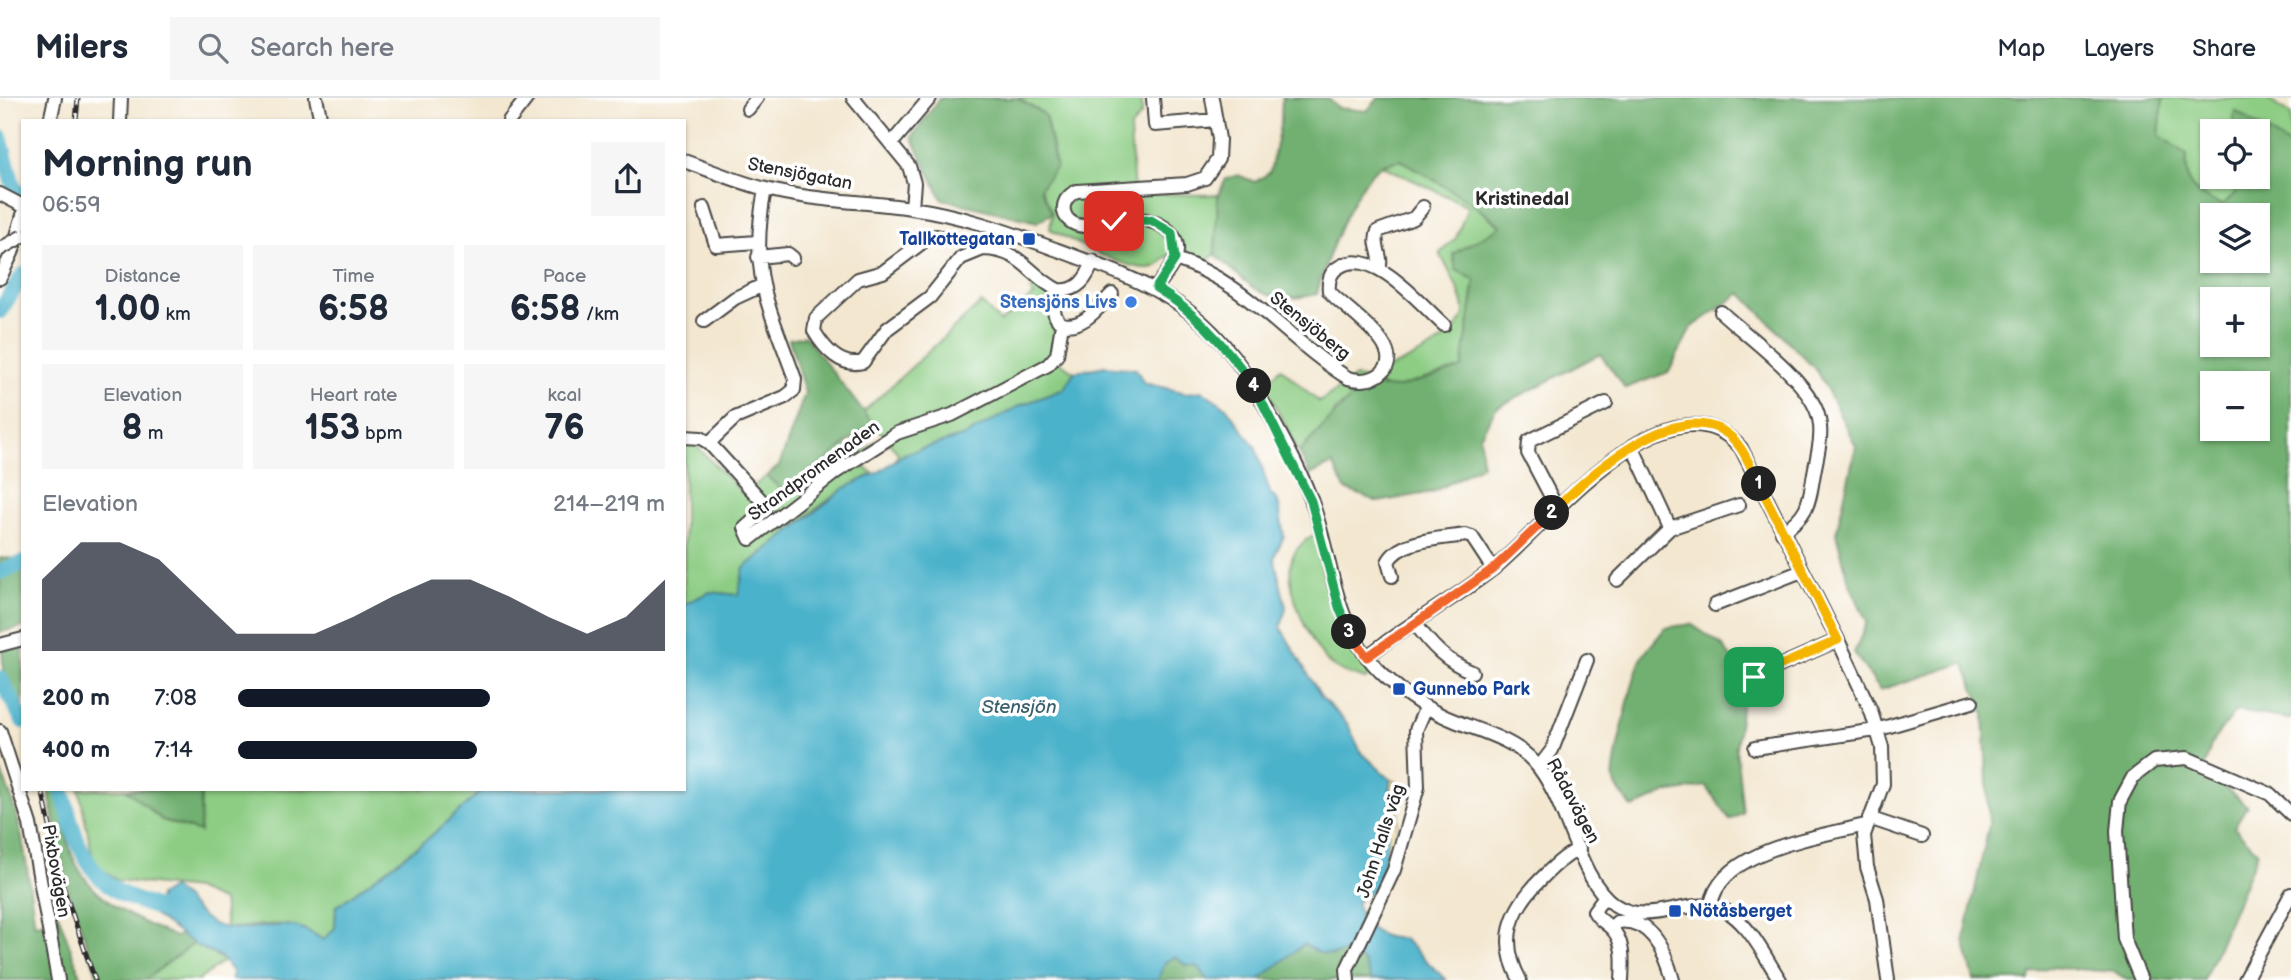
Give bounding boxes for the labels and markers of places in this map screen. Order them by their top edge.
pin [1084,191,1144,251]
place label: Tallkottegatan [899,229,1015,250]
marker: Tallkottegatan [1021,231,1037,247]
place label: Stensjöns Livs [1000,292,1117,313]
marker: Stensjöns Livs [1123,294,1139,310]
pin: 4 [1236,368,1272,404]
pin: 1 [1742,466,1776,502]
pin: 2 [1534,496,1570,530]
pin: 3 [1332,614,1366,650]
pin [1724,647,1784,707]
place label: Gunnebo Park [1413,679,1530,700]
marker: Gunnebo Park [1391,681,1407,697]
place label: Nötåsberget [1689,901,1792,922]
marker: Nötåsberget [1667,903,1683,919]

